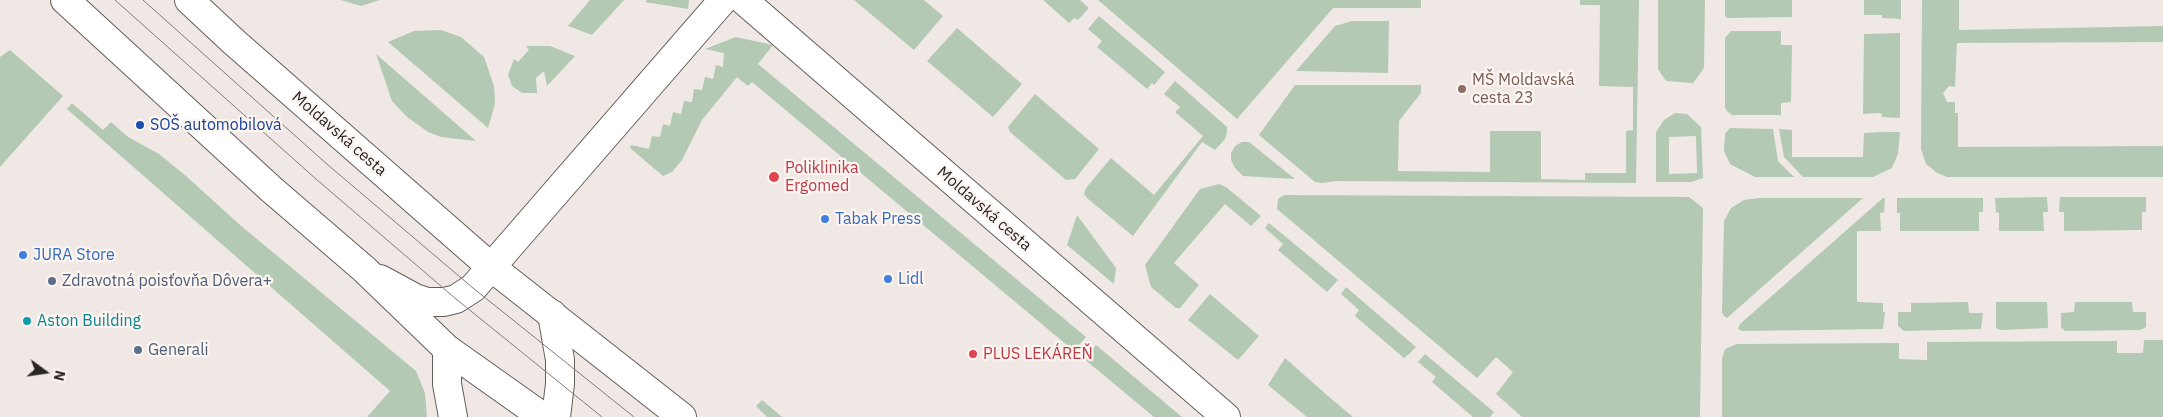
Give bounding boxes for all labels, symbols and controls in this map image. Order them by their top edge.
place label: MŠ Moldavská cesta 23 [1472,70,1575,108]
marker: MŠ Moldavská cesta 23 [1456,83,1468,95]
street label: Moldavská cesta [288,88,390,180]
place label: SOŠ automobilová [150,115,282,135]
marker: SOŠ automobilová [134,119,146,131]
place label: Poliklinika Ergomed [785,158,858,196]
street label: Moldavská cesta [933,163,1035,255]
marker: Poliklinika Ergomed [767,170,781,184]
place label: Tabak Press [835,209,921,229]
marker: Tabak Press [819,213,831,225]
place label: JURA Store [33,245,115,265]
marker: JURA Store [17,249,29,261]
place label: Lidl [898,269,924,289]
place label: Zdravotná poisťovňa Dôvera+ [62,271,272,291]
marker: Lidl [882,273,894,285]
marker: Zdravotná poisťovňa Dôvera+ [46,275,58,287]
place label: Aston Building [37,311,141,331]
marker: Aston Building [21,315,33,327]
place label: Generali [148,340,208,360]
marker: Generali [132,344,144,356]
place label: PLUS LEKÁREŇ [983,344,1093,364]
north arrow [20,347,70,397]
marker: PLUS LEKÁREŇ [967,348,979,360]
text: N [50,369,70,383]

